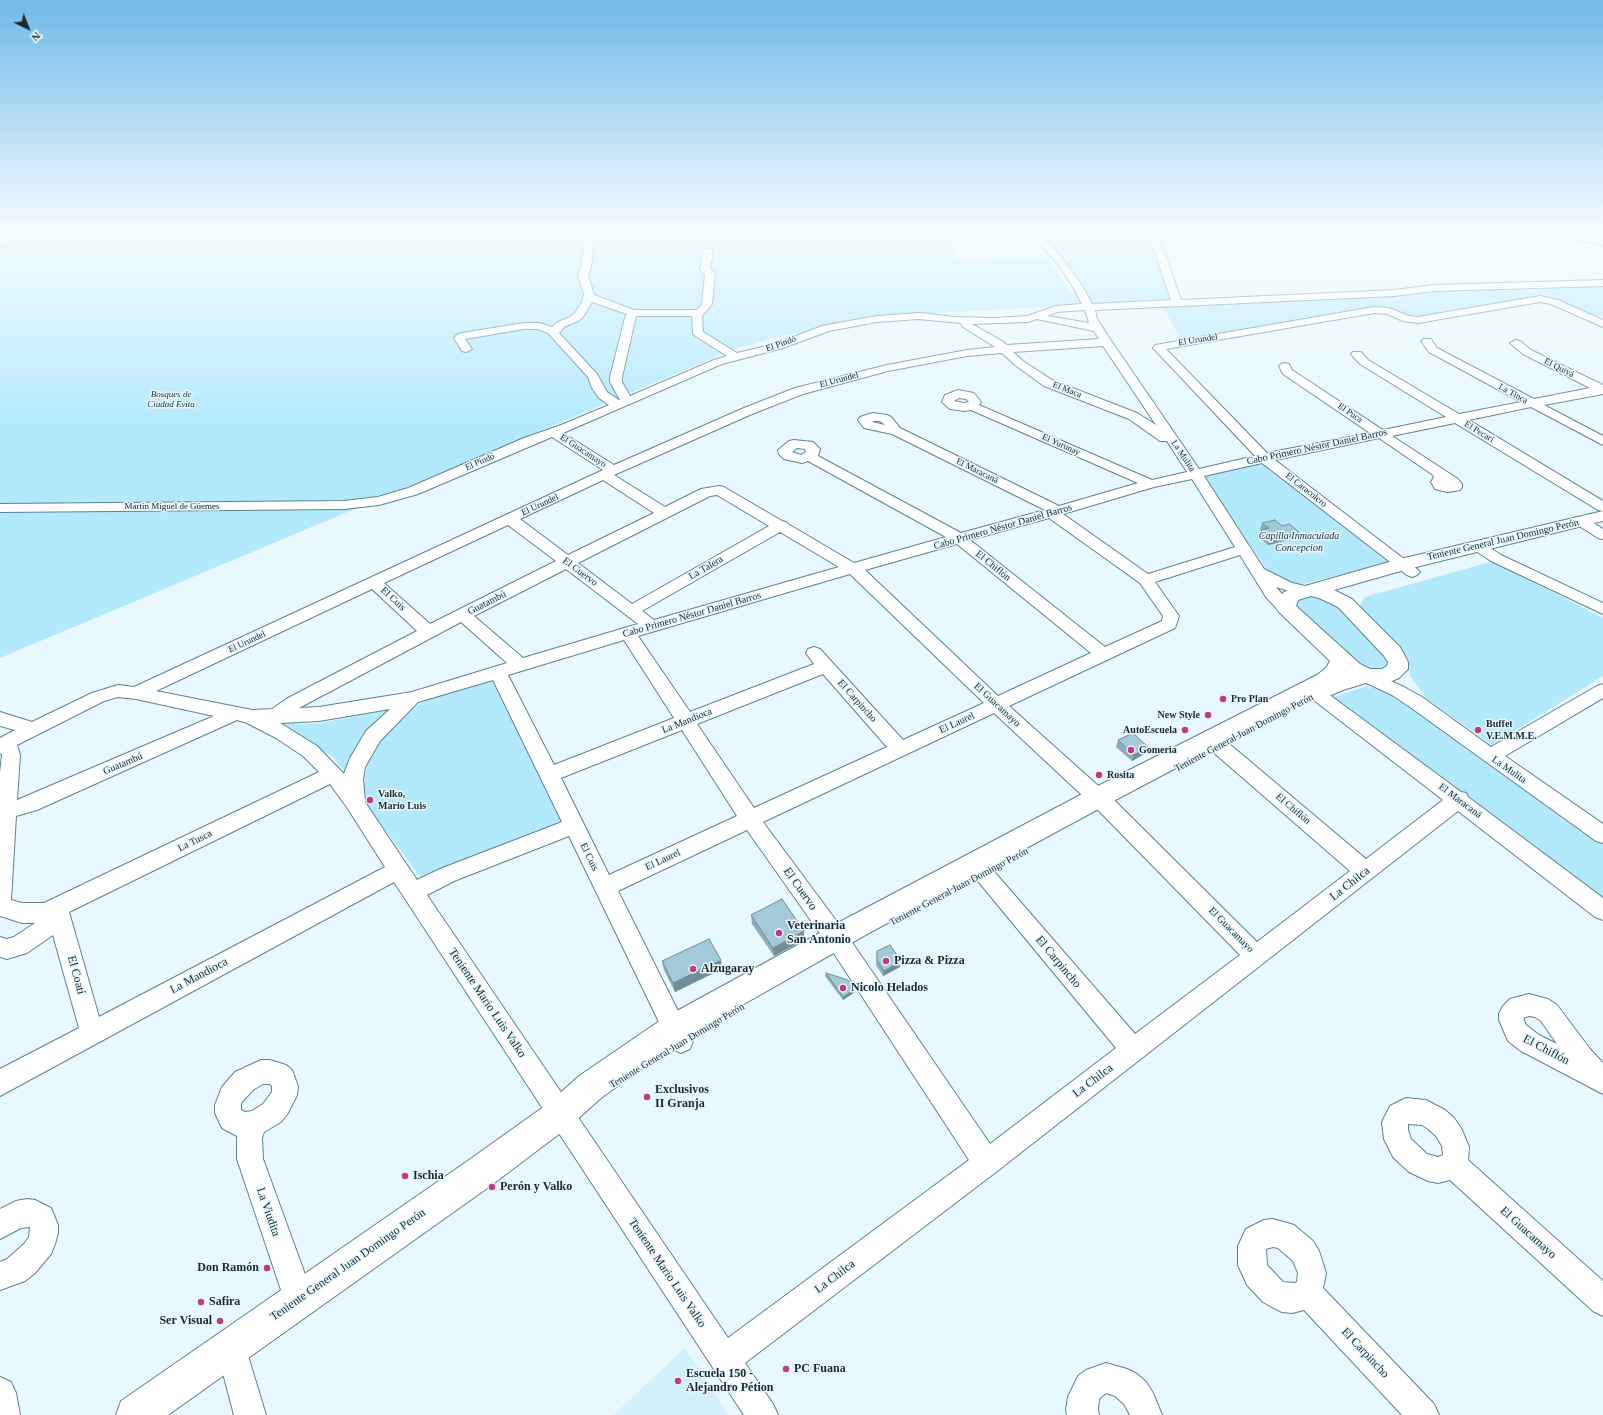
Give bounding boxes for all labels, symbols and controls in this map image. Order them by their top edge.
north arrow [8,8,48,48]
text: N [29,30,43,44]
street label: El Urundel [1178,332,1218,348]
street label: El Pindó [764,334,798,354]
street label: El Quiyá [1542,356,1576,380]
street label: El Urundel [818,370,860,390]
street label: El Maca [1051,380,1083,400]
street label: La Tinca [1496,382,1530,406]
park label: Bosques de Ciudad Evita [147,390,195,411]
street label: El Puca [1335,401,1365,425]
street label: El Pecarí [1462,419,1496,445]
street label: Cabo Primero Néstor Daniel Barros [1246,426,1388,468]
street label: El Guacamayo [558,432,608,470]
street label: El Yurunay [1040,432,1082,458]
street label: La Mulita [1169,438,1197,474]
street label: El Pindó [464,451,496,473]
street label: El Maracaná [954,456,1000,486]
street label: El Caracolero [1283,470,1329,510]
street label: El Urundel [520,492,560,518]
street label: Cabo Primero Néstor Daniel Barros [932,501,1074,553]
street label: Martín Miguel de Güemes [124,502,220,512]
street label: Teniente General Juan Domingo Perón [1426,517,1580,563]
park label: Capilla Inmaculada Concepcion [1259,530,1339,554]
street label: El Chiflón [973,548,1013,584]
street label: La Talera [687,553,725,583]
street label: El Cuervo [560,555,600,589]
street label: El Cuis [378,584,408,614]
street label: Guatambú [466,588,508,618]
street label: Cabo Primero Néstor Daniel Barros [621,589,763,641]
street label: El Urundel [227,629,267,655]
street label: El Carpincho [835,677,879,725]
street label: El Guacamayo [971,680,1023,730]
street label: Teniente General Juan Domingo Perón [1173,691,1315,775]
place label: Pro Plan [1231,693,1268,705]
marker: Pro Plan [1218,694,1228,704]
street label: La Mandioca [660,706,714,736]
place label: New Style [1158,709,1200,721]
street label: El Laurel [937,710,977,736]
marker: New Style [1203,710,1213,720]
place label: Buffet V.E.M.M.E. [1486,718,1537,742]
place label: AutoEscuela [1123,724,1177,736]
marker: AutoEscuela [1180,725,1190,735]
marker: Buffet V.E.M.M.E. [1473,725,1483,735]
place label: Gomeria [1139,744,1177,756]
marker: Gomeria [1126,745,1136,755]
street label: Guatambú [101,750,145,778]
street label: La Mulita [1489,754,1529,786]
place label: Rosita [1107,769,1134,781]
marker: Rosita [1094,770,1104,780]
street label: El Maracaná [1436,781,1484,821]
place label: Valko, Mario Luis [378,788,426,812]
street label: El Chiflón [1273,791,1313,827]
marker: Valko, Mario Luis [365,795,375,805]
street label: La Tusca [176,828,214,854]
street label: El Cuis [577,841,601,873]
street label: Teniente General Juan Domingo Perón [888,845,1030,929]
street label: El Laurel [643,847,683,873]
street label: La Chilca [1327,864,1373,904]
street label: El Cuervo [780,865,820,913]
street label: El Guacamayo [1206,905,1256,955]
place label: Veterinaria San Antonio [787,919,851,947]
marker: Veterinaria San Antonio [774,928,784,938]
street label: El Carpincho [1032,933,1084,991]
street label: Teniente Mario Luis Valko [445,946,529,1060]
street label: El Coatí [64,954,88,996]
place label: Pizza & Pizza [894,954,965,968]
street label: La Mandioca [168,955,230,997]
marker: Pizza & Pizza [881,956,891,966]
place label: Alzugaray [701,962,754,976]
marker: Alzugaray [688,964,698,974]
place label: Nicolo Helados [851,981,928,995]
marker: Nicolo Helados [838,983,848,993]
street label: Teniente General Juan Domingo Perón [607,1001,747,1091]
street label: El Chiflón [1520,1032,1572,1068]
street label: La Chilca [1070,1061,1116,1101]
place label: Exclusivos II Granja [655,1083,709,1111]
marker: Exclusivos II Granja [642,1092,652,1102]
place label: Ischia [413,1169,444,1183]
marker: Ischia [400,1171,410,1181]
place label: Perón y Valko [500,1180,572,1194]
marker: Perón y Valko [487,1182,497,1192]
street label: La Viudita [253,1186,283,1238]
street label: El Guacamayo [1497,1204,1559,1262]
street label: Teniente General Juan Domingo Perón [268,1206,428,1324]
street label: Teniente Mario Luis Valko [625,1216,709,1330]
street label: La Chilca [812,1257,858,1297]
place label: Don Ramón [197,1261,259,1275]
marker: Don Ramón [262,1263,272,1273]
place label: Safira [209,1295,240,1309]
marker: Safira [196,1297,206,1307]
place label: Ser Visual [159,1314,212,1328]
marker: Ser Visual [215,1316,225,1326]
street label: El Carpincho [1338,1325,1392,1381]
place label: PC Fuana [794,1362,846,1376]
marker: PC Fuana [781,1364,791,1374]
place label: Escuela 150 - Alejandro Pétion [686,1367,773,1395]
marker: Escuela 150 - Alejandro Pétion [673,1376,683,1386]

